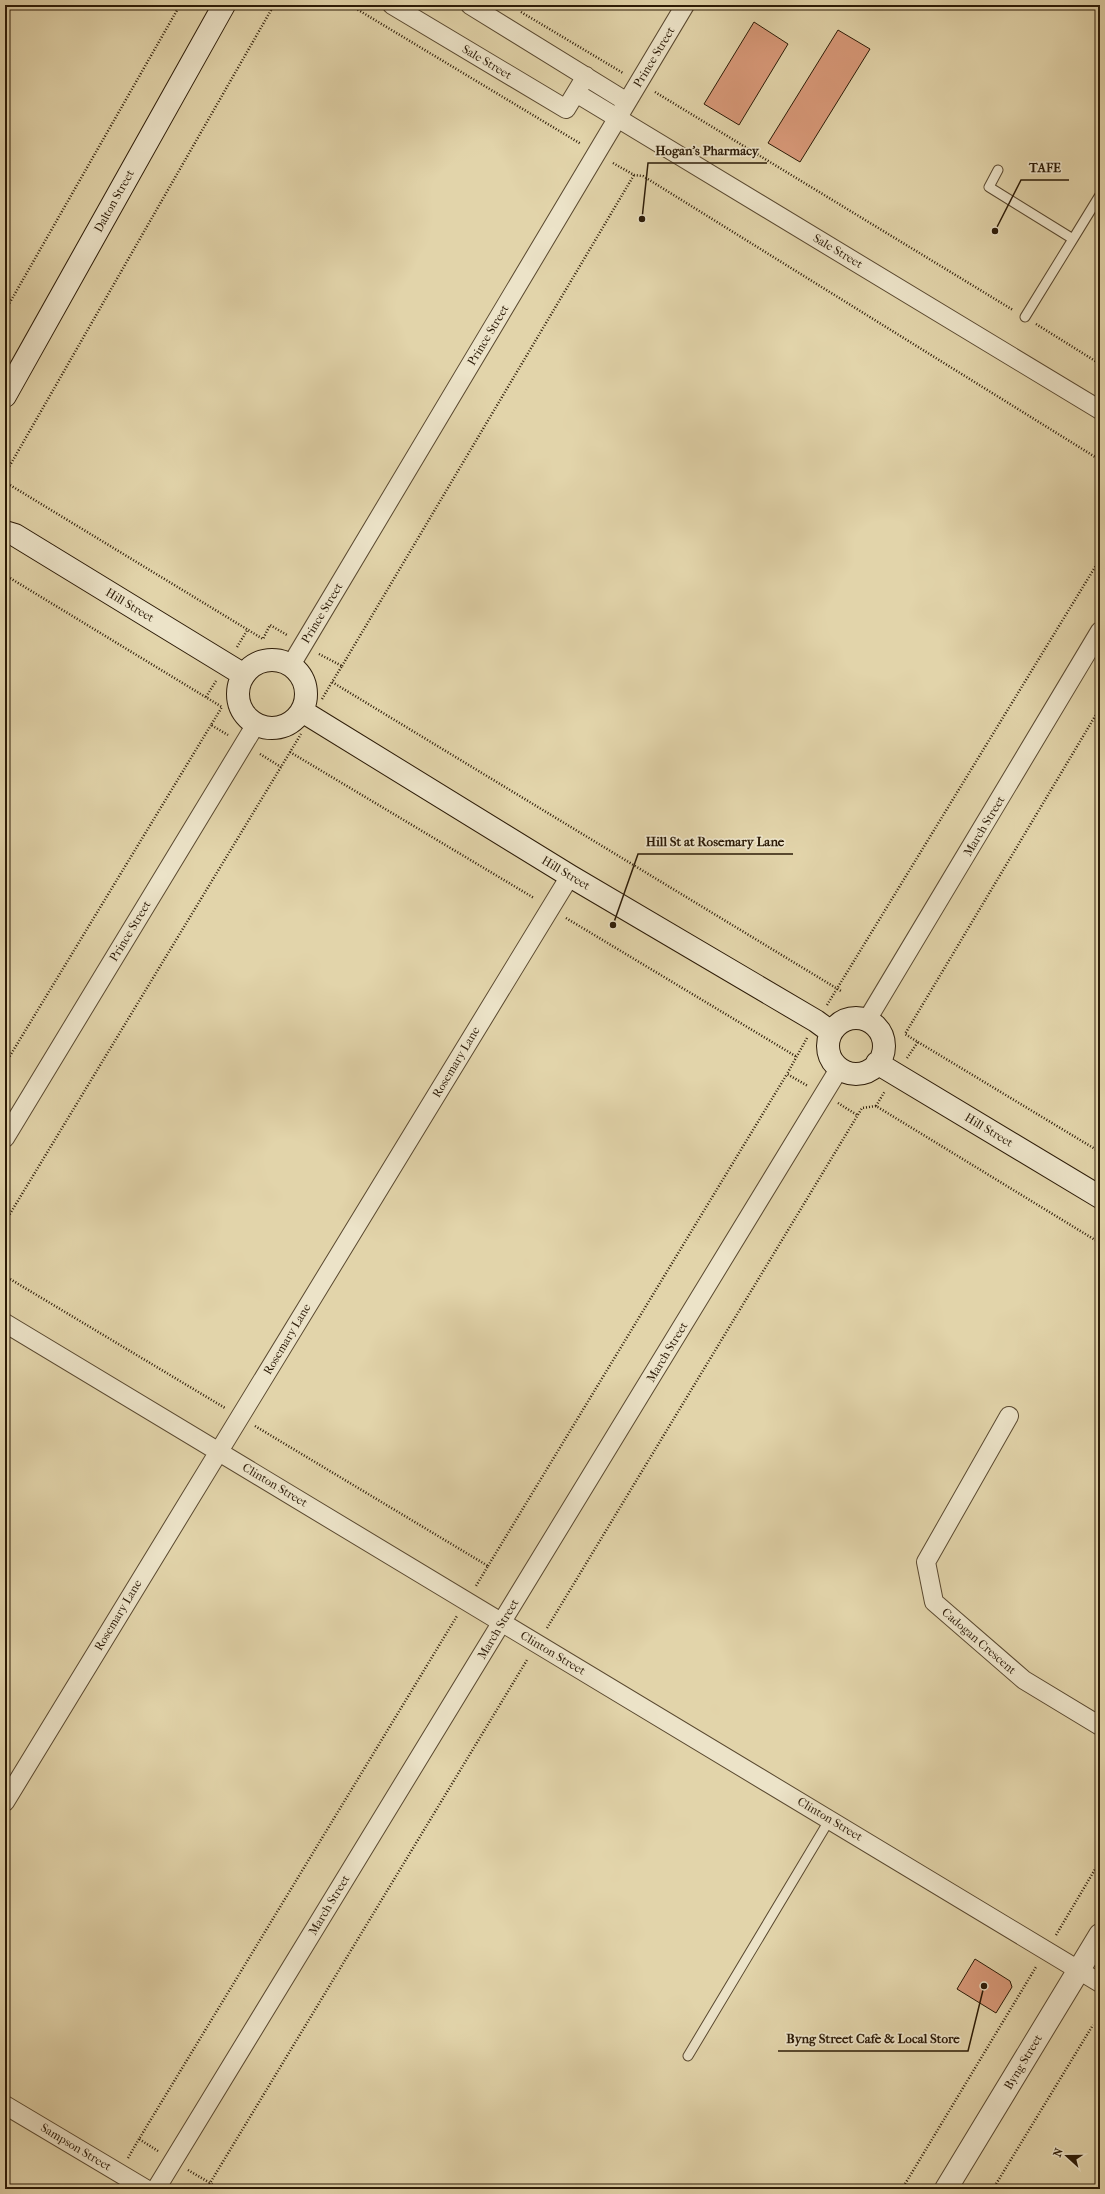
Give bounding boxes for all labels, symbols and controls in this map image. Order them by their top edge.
street label: Prince Street [630,24,678,90]
street label: Sale Street [460,42,515,83]
callout: Hogan's Pharmacy [648,138,767,163]
text: Hogan's Pharmacy [655,143,760,159]
callout: TAFE [1021,155,1069,180]
text: TAFE [1028,160,1061,175]
street label: Dalton Street [91,167,137,235]
street label: Sale Street [811,231,866,272]
street label: Prince Street [464,302,512,368]
street label: Prince Street [298,580,346,646]
street label: Hill Street [103,585,157,625]
street label: March Street [961,793,1008,859]
callout: Hill St at Rosemary Lane [638,829,793,854]
text: Hill St at Rosemary Lane [646,834,785,850]
street label: Hill Street [539,853,593,893]
street label: Prince Street [106,898,154,964]
street label: Rosemary Lane [429,1024,483,1100]
street label: Hill Street [962,1110,1016,1150]
street label: Rosemary Lane [260,1301,314,1377]
street label: March Street [644,1319,691,1385]
street label: Clinton Street [240,1460,311,1510]
street label: Rosemary Lane [91,1577,145,1653]
street label: March Street [475,1596,522,1662]
street label: Cadogan Crescent [939,1605,1019,1677]
street label: Clinton Street [518,1628,589,1678]
street label: Clinton Street [795,1794,866,1844]
street label: March Street [306,1872,353,1938]
callout: Byng Street Cafe & Local Store [778,2026,968,2051]
text: Byng Street Cafe & Local Store [786,2031,960,2047]
street label: Byng Street [1001,2031,1045,2092]
street label: Sampson Street [38,2120,114,2174]
north arrow [1047,2136,1087,2176]
text: N [1051,2146,1066,2159]

